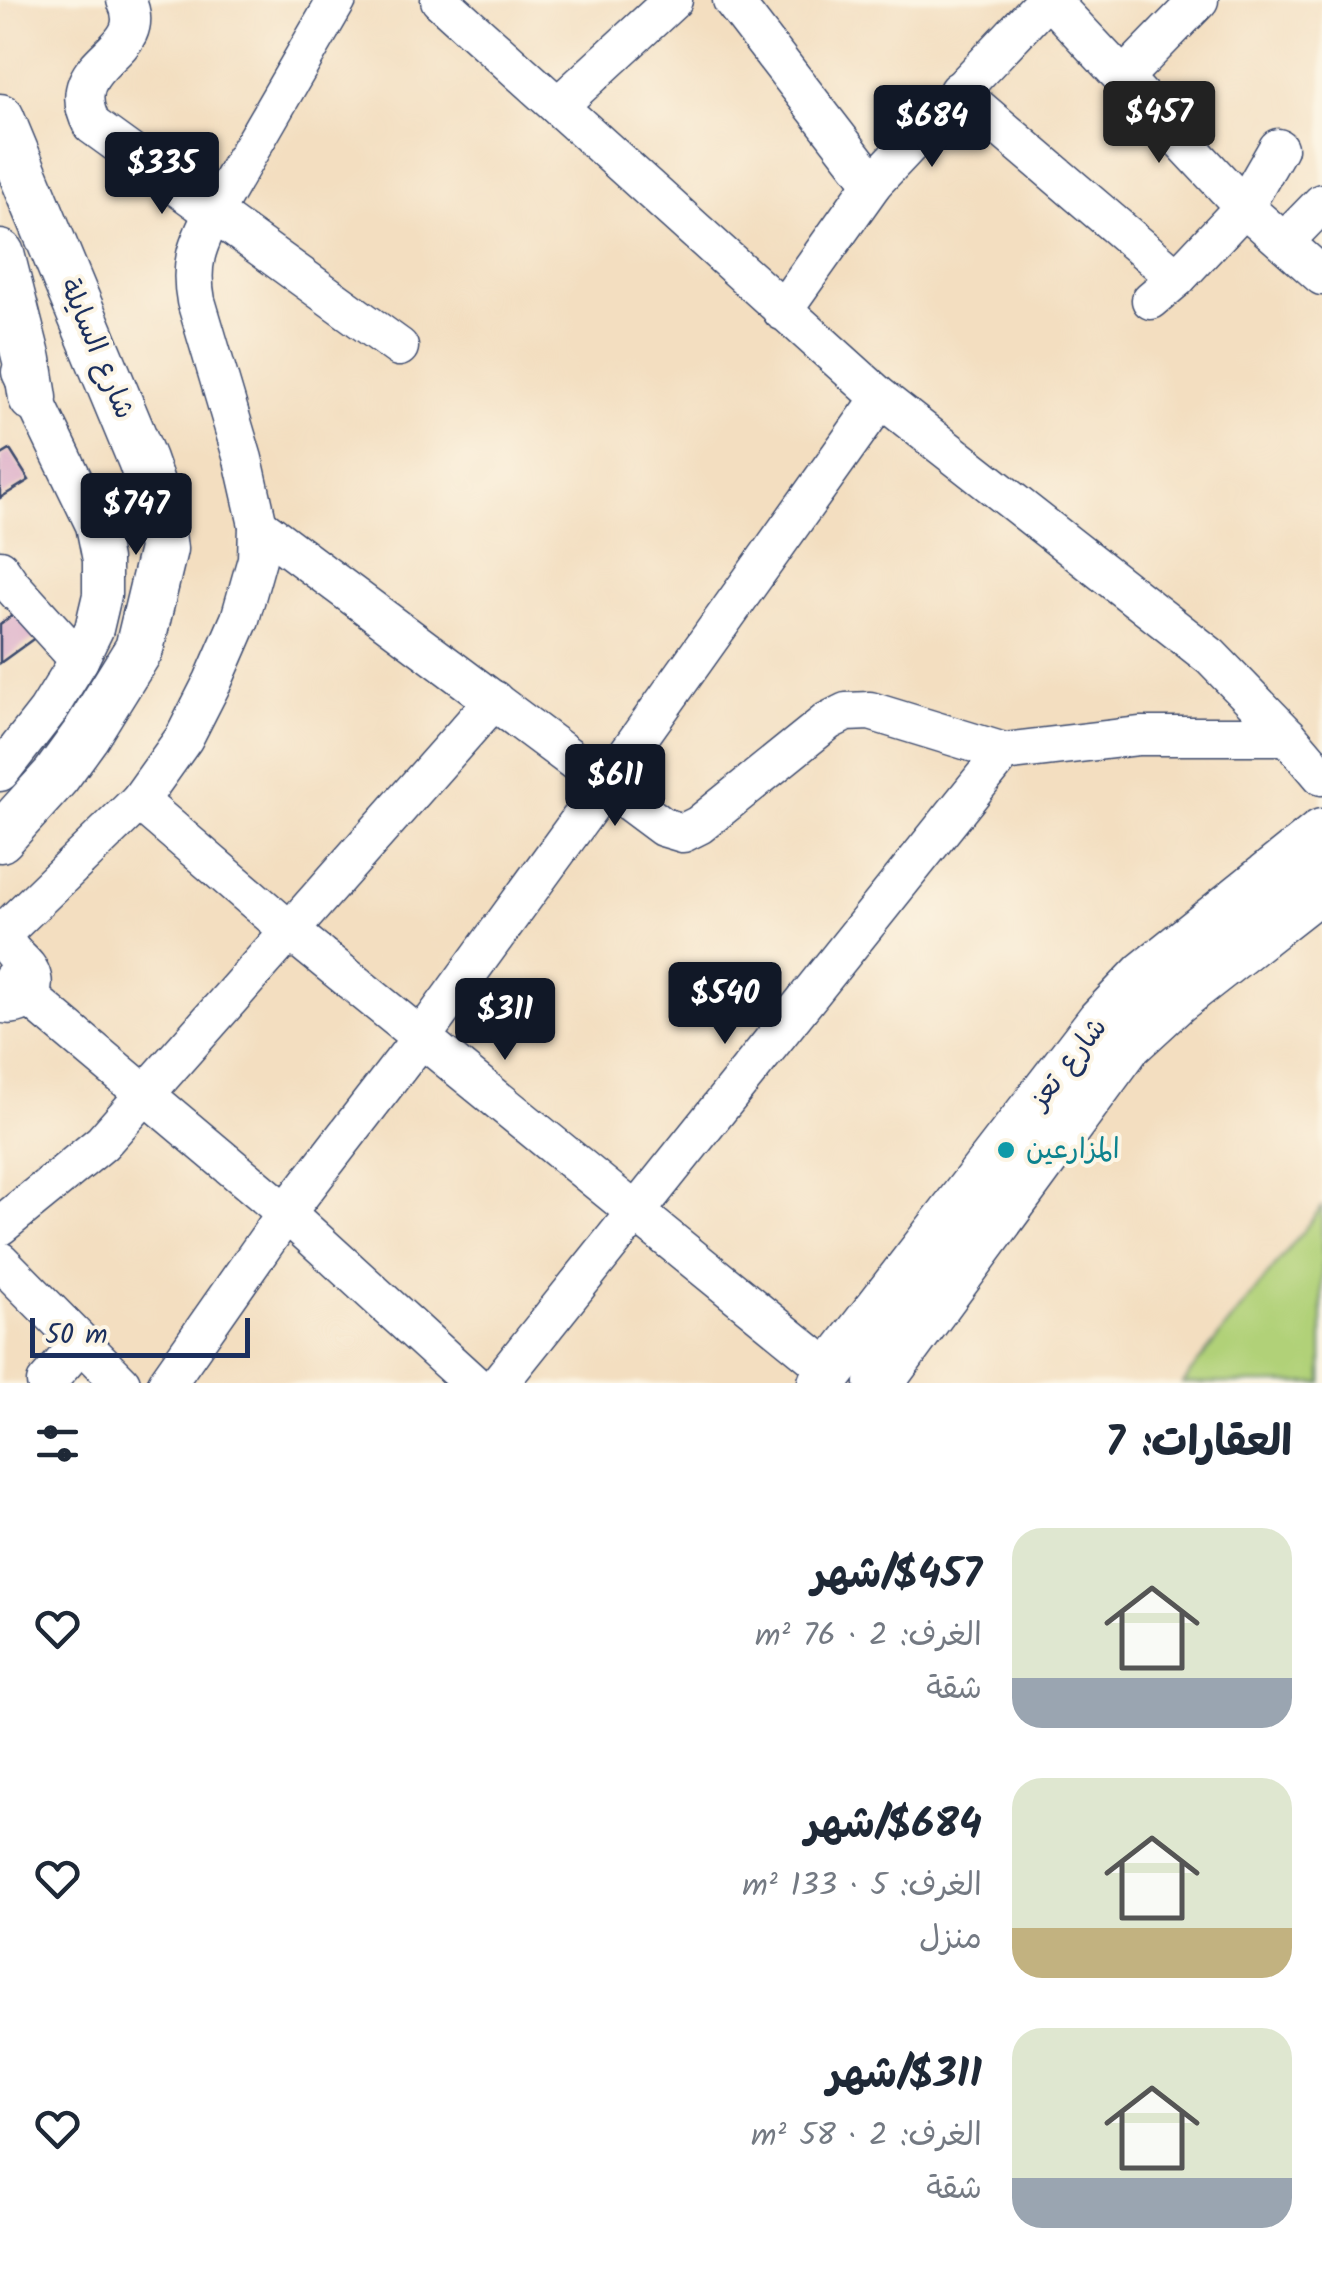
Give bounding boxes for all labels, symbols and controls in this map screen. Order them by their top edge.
pin: $457 [1100,81,1218,166]
pin: $684 [873,85,991,170]
text: $457 [1125,88,1193,139]
text: $684 [896,92,968,143]
pin: $335 [103,132,221,217]
text: $335 [127,139,197,190]
street label: شارع السايلة [46,272,146,426]
pin: $747 [77,473,195,558]
text: $747 [103,480,169,531]
pin: $611 [556,744,674,829]
text: $611 [587,751,643,802]
pin: $540 [666,962,784,1047]
text: $540 [691,969,760,1020]
pin: $311 [446,978,564,1063]
text: $311 [477,985,533,1036]
street label: شارع تعز [1017,1008,1119,1121]
place label: المزارعين [1026,1128,1120,1173]
marker: المزارعين [995,1139,1017,1161]
scale bar [30,1313,250,1358]
text: 50 m [45,1313,108,1358]
text: العقارات: 7 [1105,1410,1292,1477]
icon: filters [30,1416,85,1471]
text: $457/شهر [811,1542,982,1609]
icon: home [1092,1568,1212,1688]
icon: heart [30,1601,85,1656]
text: الغرف: 2 · 76 m² [755,1611,982,1662]
text: شقة [926,1664,982,1715]
text: $684/شهر [805,1792,982,1859]
icon: home [1092,1818,1212,1938]
icon: heart [30,1851,85,1906]
text: الغرف: 5 · 133 m² [742,1861,982,1912]
text: منزل [919,1914,982,1965]
text: $311/شهر [827,2042,982,2109]
icon: home [1092,2068,1212,2188]
icon: heart [30,2101,85,2156]
text: الغرف: 2 · 58 m² [751,2111,982,2162]
text: شقة [926,2164,982,2215]

